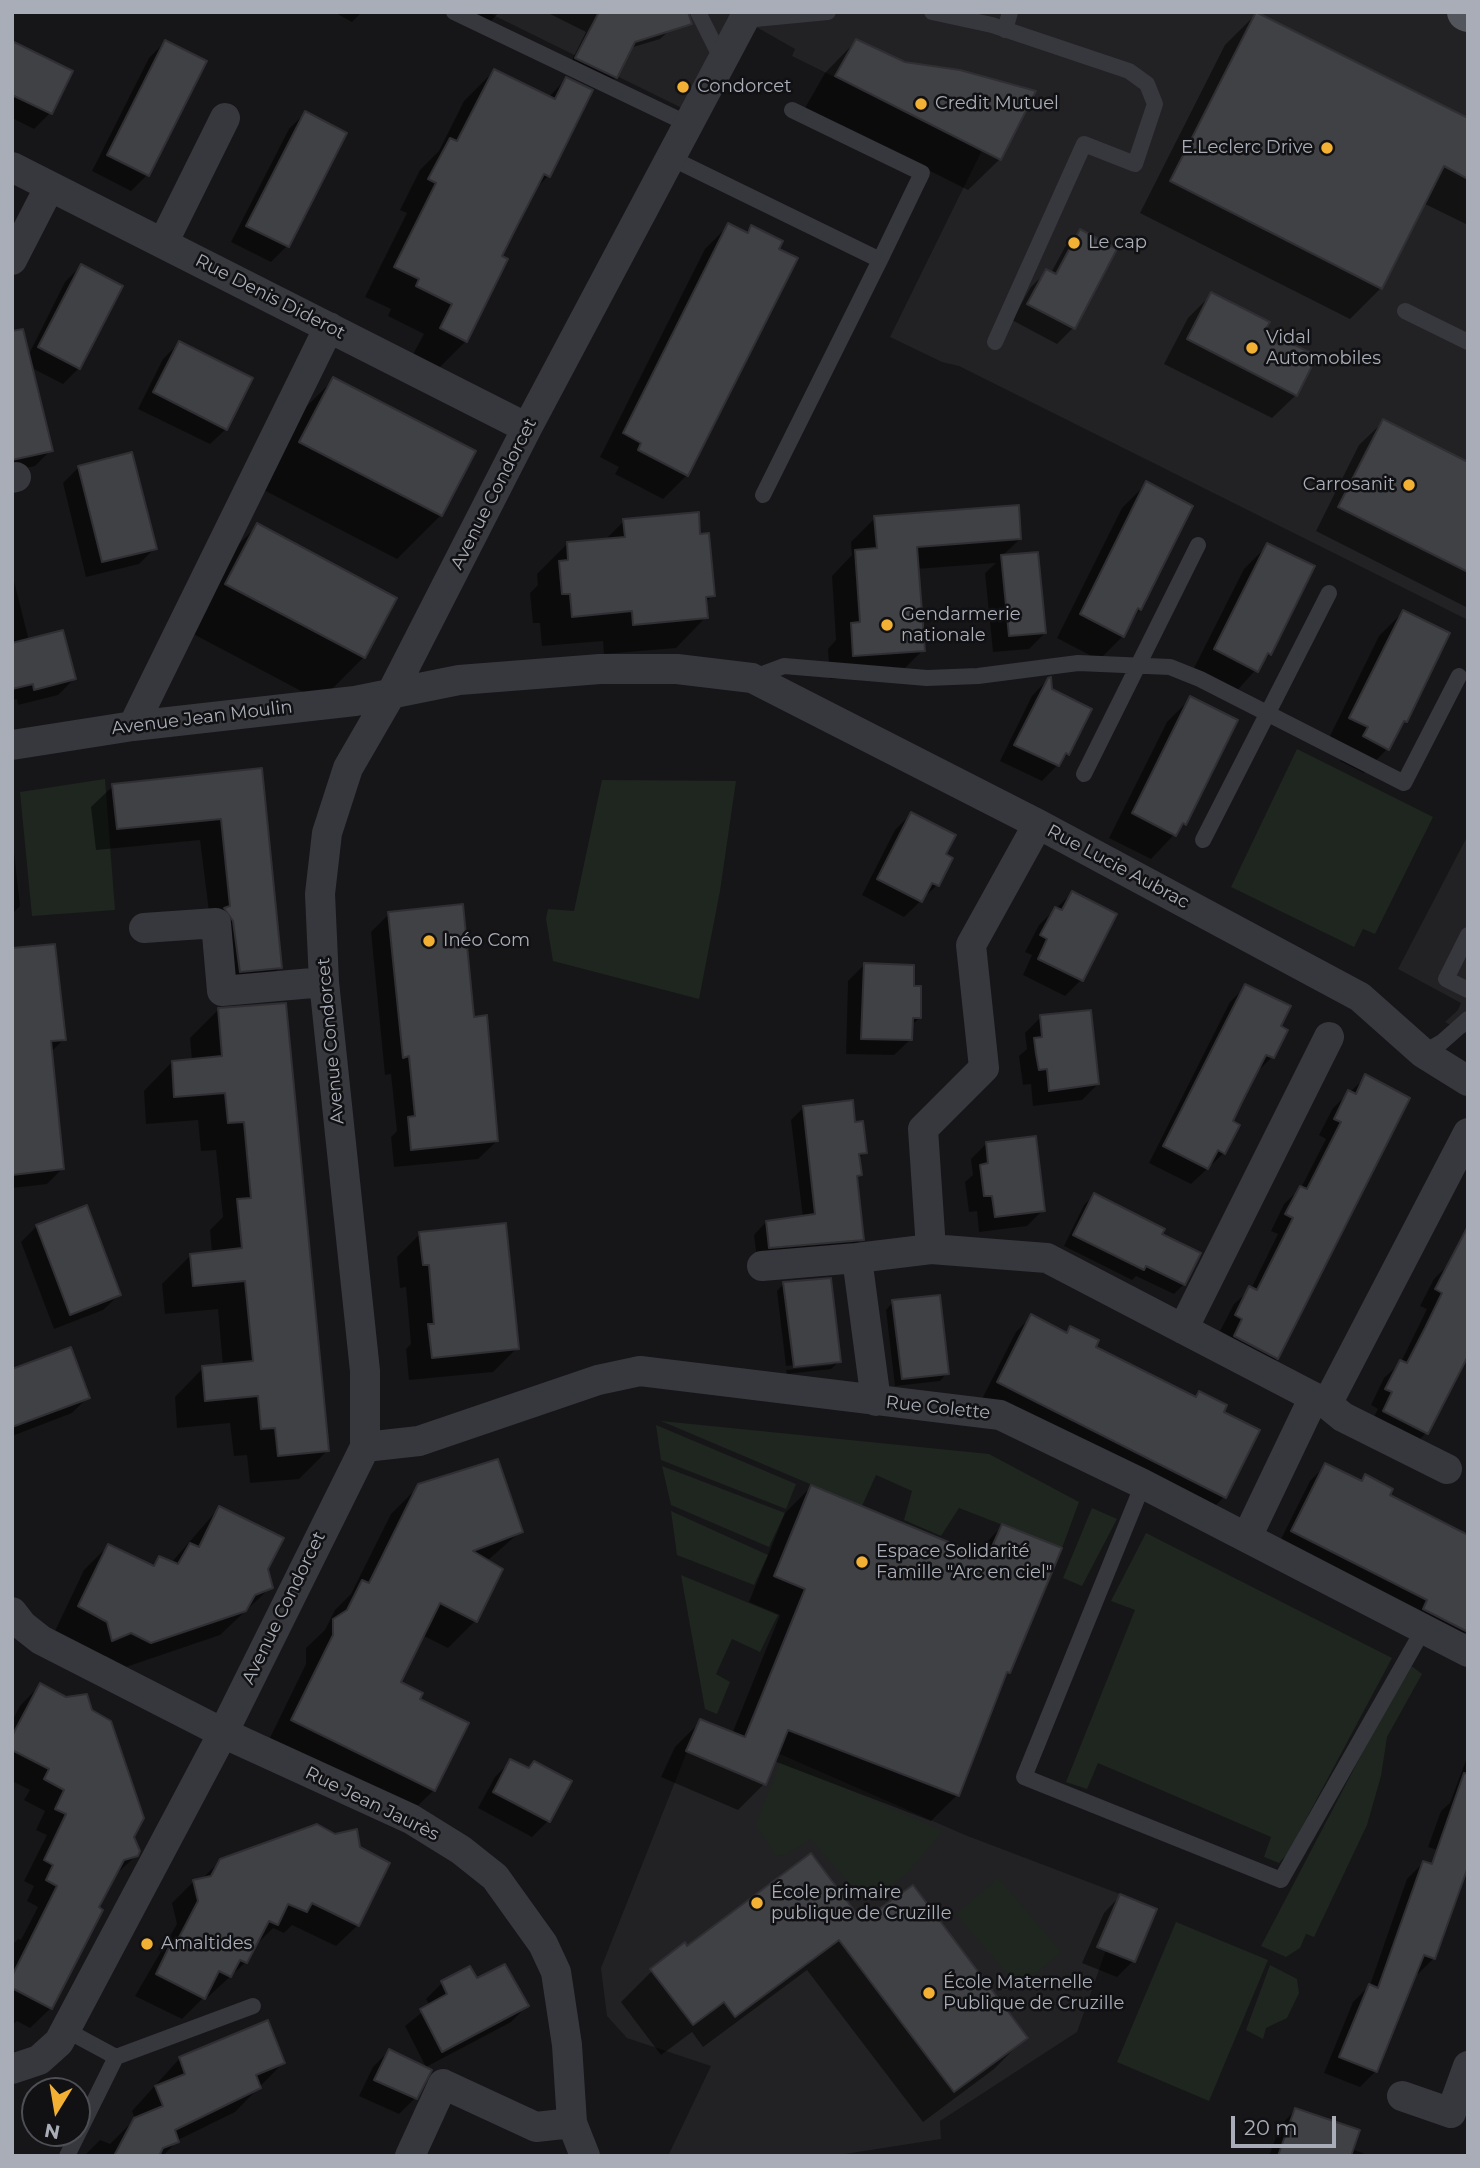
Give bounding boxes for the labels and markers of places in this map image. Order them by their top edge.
place label: Condorcet [697,76,791,98]
marker: Condorcet [675,79,691,95]
place label: Credit Mutuel [935,93,1059,115]
marker: Credit Mutuel [913,96,929,112]
place label: E.Leclerc Drive [1181,137,1313,159]
marker: E.Leclerc Drive [1319,140,1335,156]
place label: Le cap [1088,232,1147,254]
marker: Le cap [1066,235,1082,251]
place label: Vidal Automobiles [1266,327,1381,370]
marker: Vidal Automobiles [1244,340,1260,356]
place label: Carrosanit [1303,474,1395,496]
marker: Carrosanit [1401,477,1417,493]
place label: Gendarmerie nationale [901,604,1021,646]
marker: Gendarmerie nationale [879,617,895,633]
place label: Inéo Com [443,930,530,952]
marker: Inéo Com [421,933,437,949]
place label: Espace Solidarité Famille "Arc en ciel" [876,1541,1053,1584]
marker: Espace Solidarité Famille "Arc en ciel" [854,1554,870,1570]
place label: École primaire publique de Cruzille [771,1882,952,1924]
marker: École primaire publique de Cruzille [749,1895,765,1911]
place label: Amaltides [161,1933,252,1955]
marker: Amaltides [139,1936,155,1952]
place label: École Maternelle Publique de Cruzille [943,1972,1124,2014]
marker: École Maternelle Publique de Cruzille [921,1985,937,2001]

